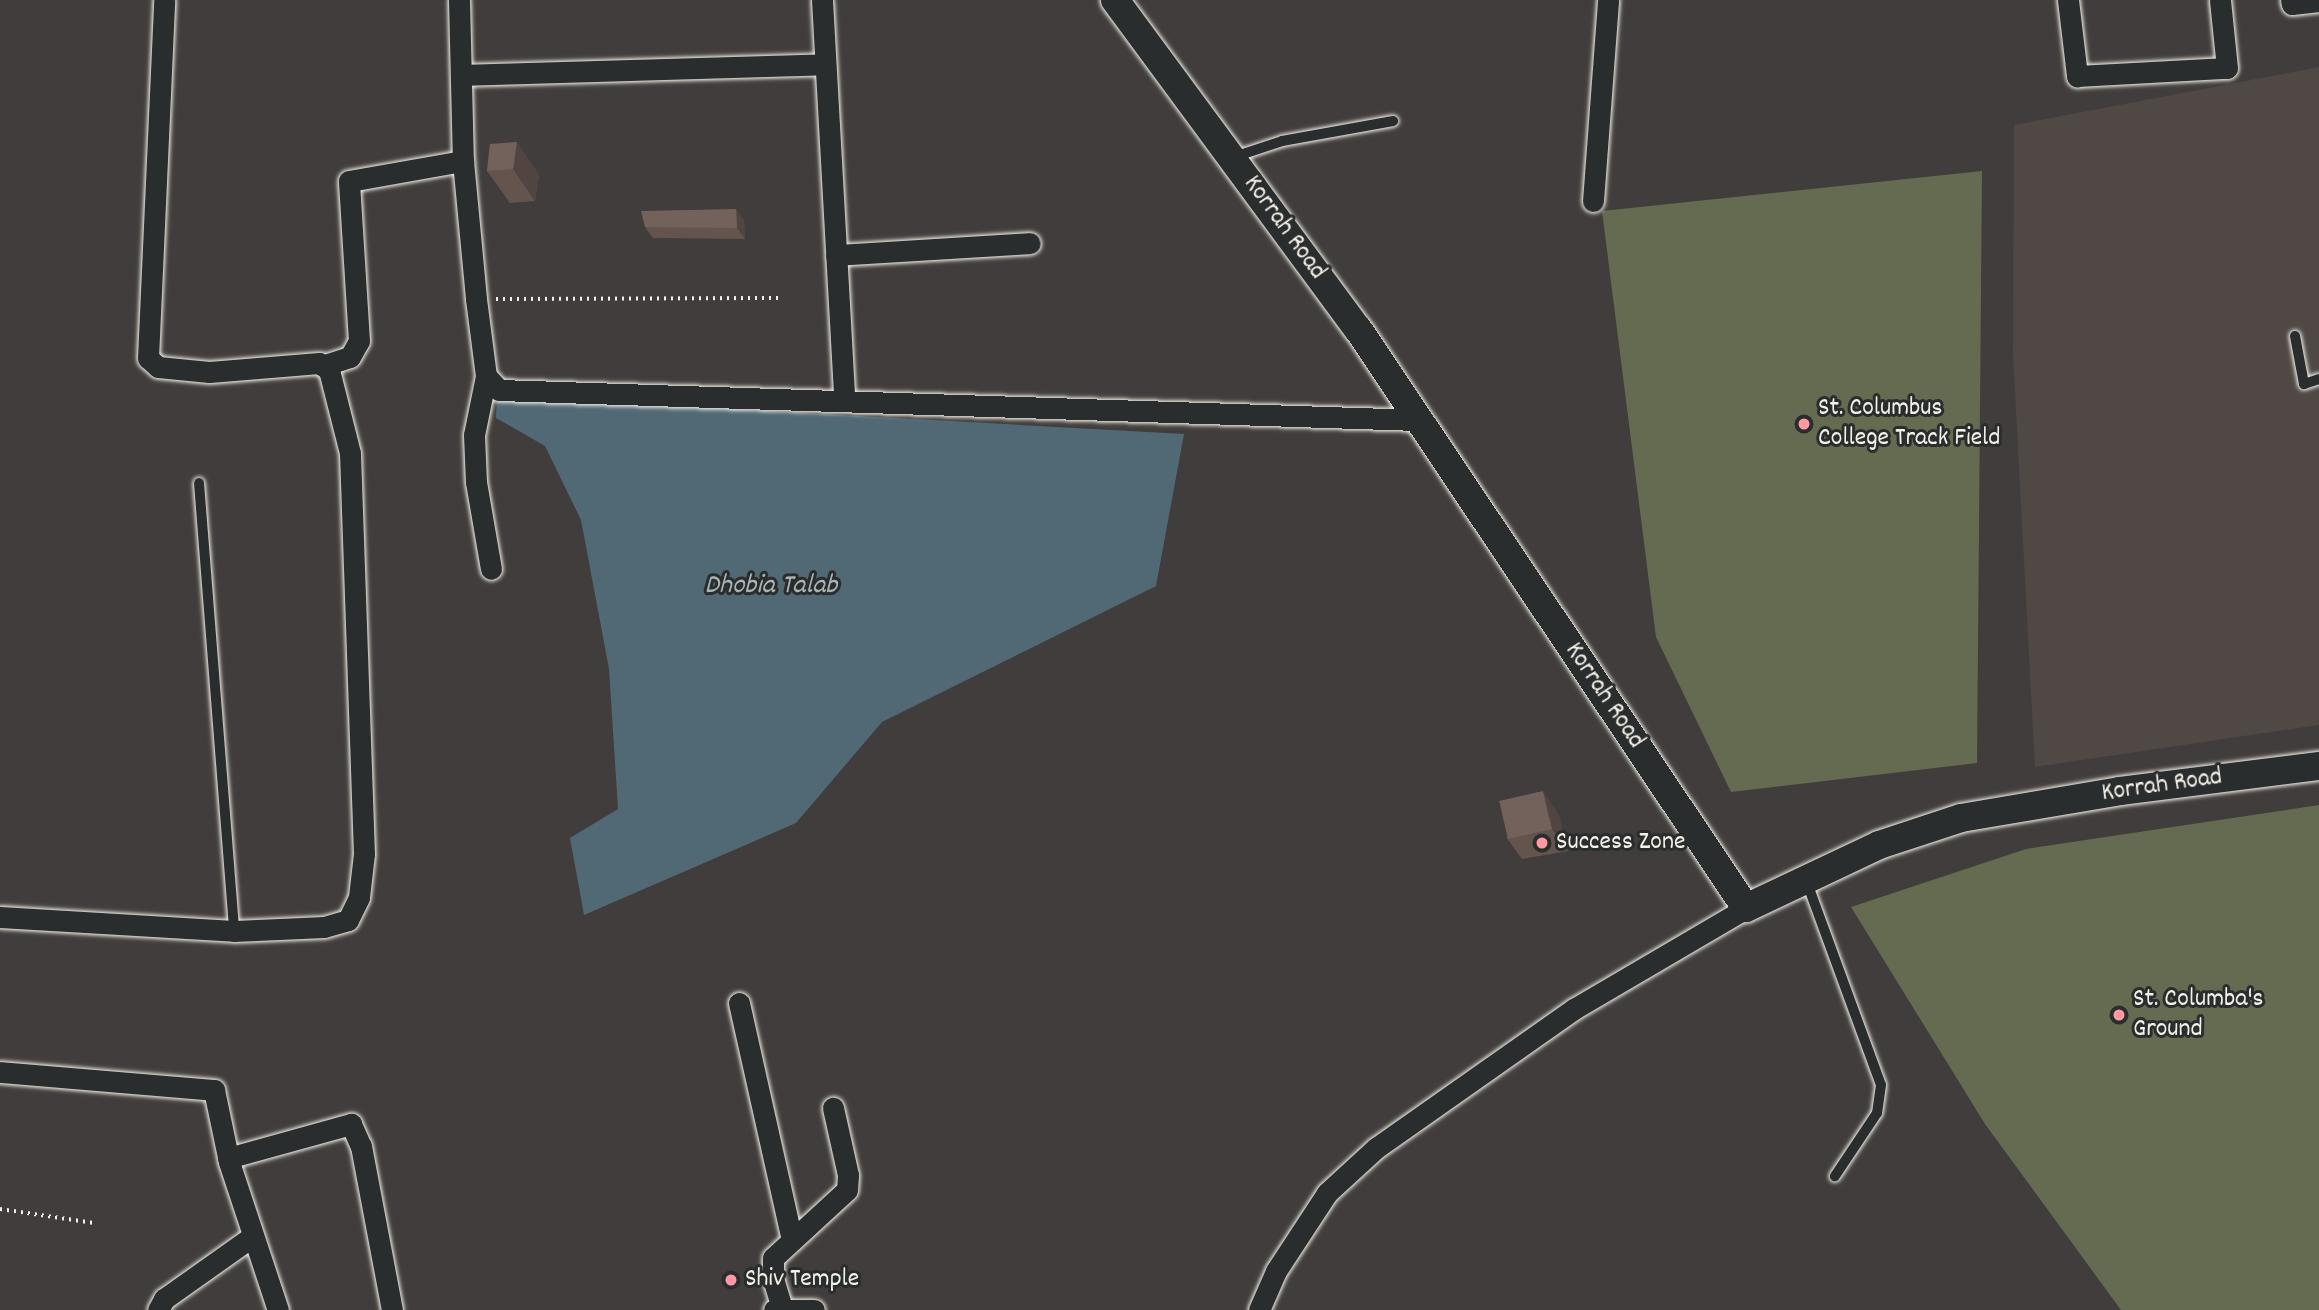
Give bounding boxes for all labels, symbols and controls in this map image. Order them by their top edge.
street label: Korrah Road [1236,170,1332,286]
place label: St. Columbus College Track Field [1818,393,2000,454]
marker: St. Columbus College Track Field [1796,416,1812,432]
water label: Dhobia Talab [705,570,837,604]
street label: Korrah Road [1557,637,1651,755]
street label: Korrah Road [2100,762,2224,810]
place label: Success Zone [1556,827,1685,859]
marker: Success Zone [1534,835,1550,851]
place label: St. Columba's Ground [2133,984,2264,1046]
marker: St. Columba's Ground [2111,1007,2127,1023]
place label: Shiv Temple [745,1264,859,1296]
marker: Shiv Temple [723,1272,739,1288]

